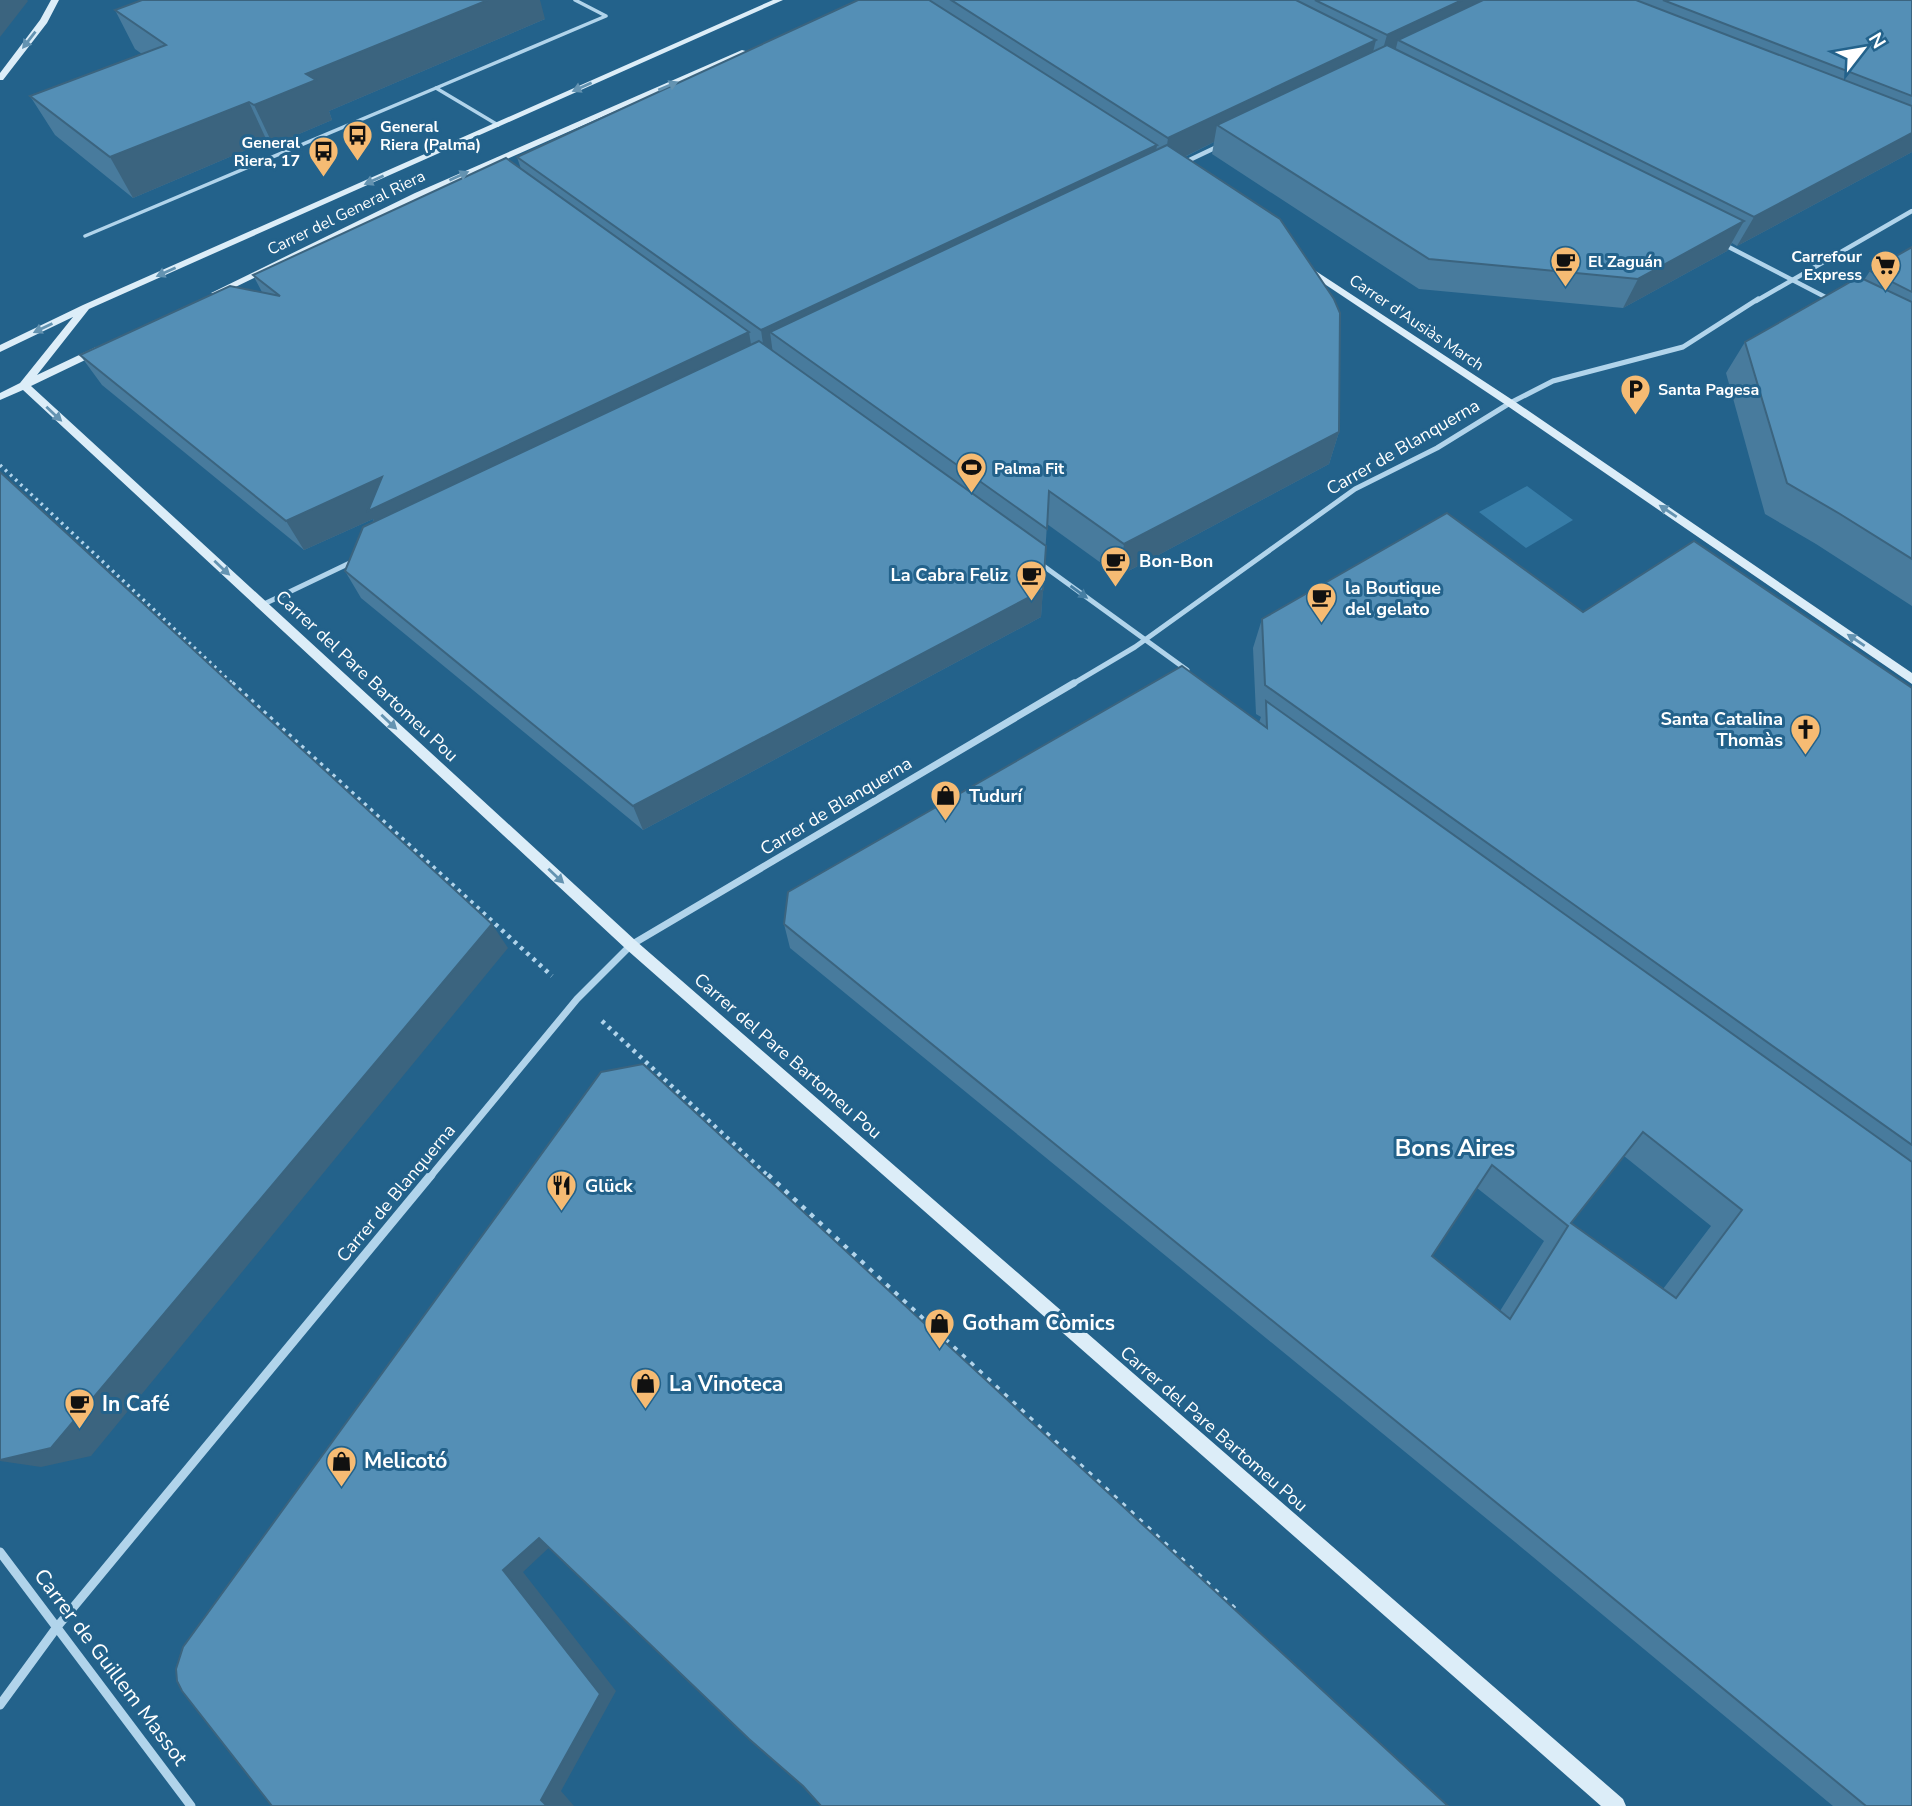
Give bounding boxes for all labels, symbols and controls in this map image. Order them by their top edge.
north arrow [1828,14,1898,84]
text: N [1862,28,1892,54]
one-way arrow [22,31,37,49]
one-way arrow [657,80,678,91]
one-way arrow [571,82,592,93]
place label: General Riera (Palma) [380,116,481,156]
bus stop icon: General Riera (Palma) [340,118,374,162]
place label: General Riera, 17 [234,132,300,172]
bus stop icon: General Riera, 17 [306,134,340,178]
street label: Carrer del General Riera [264,165,429,261]
one-way arrow [449,170,469,182]
one-way arrow [364,174,384,186]
cafe icon: El Zaguán [1548,244,1582,288]
place label: Carrefour Express [1791,246,1863,286]
supermarket icon: Carrefour Express [1868,248,1902,292]
place label: El Zaguán [1588,251,1662,273]
one-way arrow [156,266,176,278]
street label: Carrer d'Ausiàs March [1345,269,1488,376]
one-way arrow [33,322,53,334]
parking icon: Santa Pagesa [1618,372,1652,416]
place label: Santa Pagesa [1658,379,1759,401]
street label: Carrer de Blanquerna [1322,393,1484,501]
one-way arrow [45,405,62,421]
sports icon: Palma Fit [954,451,988,495]
place label: Palma Fit [994,458,1065,480]
one-way arrow [1659,505,1678,518]
cafe icon: Bon-Bon [1099,544,1133,588]
place label: Bon-Bon [1139,549,1213,573]
cafe icon: La Cabra Feliz [1014,558,1048,602]
one-way arrow [213,560,231,576]
place label: La Cabra Feliz [891,563,1008,587]
place label: la Boutique del gelato [1345,576,1441,621]
cafe icon: la Boutique del gelato [1305,581,1339,625]
one-way arrow [1070,584,1088,598]
street label: Carrer del Pare Bartomeu Pou [271,585,463,767]
one-way arrow [1846,634,1865,647]
place label: Santa Catalina Thomàs [1660,707,1783,752]
church icon: Santa Catalina Thomàs [1789,712,1823,756]
one-way arrow [380,714,398,730]
street label: Carrer de Blanquerna [756,751,916,861]
shop icon: Tudurí [929,779,963,823]
place label: Tudurí [969,784,1024,808]
one-way arrow [547,868,565,884]
street label: Carrer del Pare Bartomeu Pou [689,968,887,1144]
street label: Carrer de Blanquerna [331,1119,461,1267]
district label: Bons Aires [1395,1132,1515,1164]
restaurant icon: Glück [545,1169,579,1213]
place label: Glück [585,1174,633,1198]
shop icon: Gotham Còmics [922,1306,956,1350]
place label: Gotham Còmics [962,1309,1115,1337]
street label: Carrer del Pare Bartomeu Pou [1115,1341,1313,1517]
shop icon: La Vinoteca [629,1367,663,1411]
place label: La Vinoteca [669,1370,783,1398]
cafe icon: In Café [62,1387,96,1431]
place label: In Café [102,1390,170,1418]
shop icon: Melicotó [324,1444,358,1488]
place label: Melicotó [364,1447,447,1475]
street label: Carrer de Guillem Massot [28,1563,195,1772]

